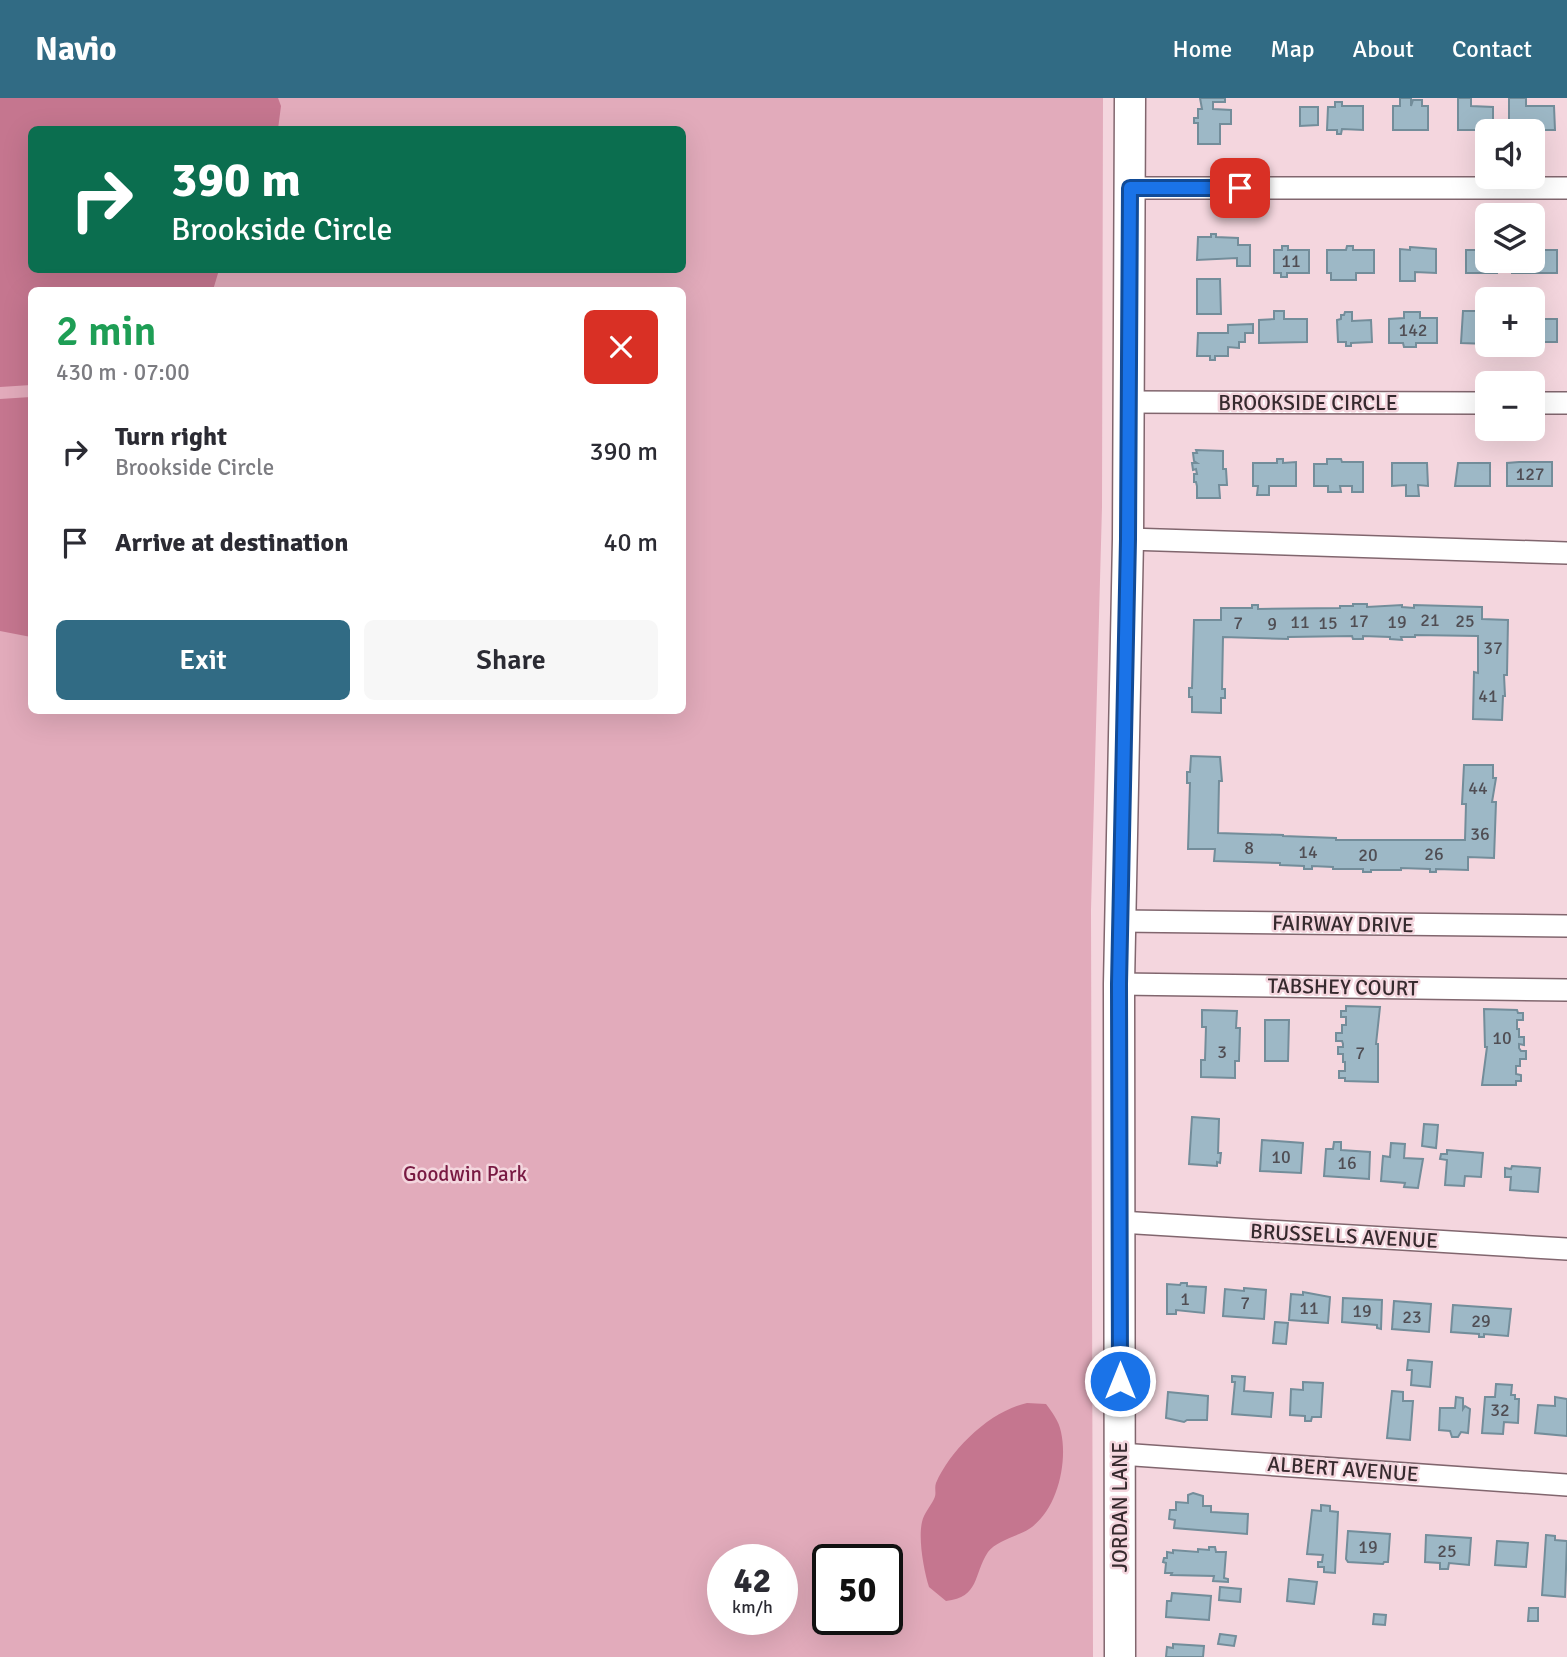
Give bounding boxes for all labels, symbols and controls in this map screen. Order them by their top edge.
text: Navio [35,29,117,70]
text: Home [1172,34,1232,64]
text: Map [1270,34,1315,64]
text: About [1353,34,1414,64]
text: Contact [1452,34,1532,64]
map controls [1475,119,1545,441]
button: sound [1475,119,1545,189]
text: 390 m [171,150,301,210]
icon: right [56,154,147,245]
pin [1210,158,1270,218]
icon: arrive [1221,169,1259,207]
button: layers [1475,203,1545,273]
text: Brookside Circle [171,210,392,249]
house number: 11 [1281,250,1301,272]
button: + [1475,287,1545,357]
text: 2 min [56,306,157,357]
button: close [584,310,658,384]
house number: 142 [1398,319,1428,341]
text: 430 m · 07:00 [56,358,190,387]
button: − [1475,371,1545,441]
street label: BROOKSIDE CIRCLE [1218,390,1398,416]
text: Turn right [115,421,227,453]
icon: right [56,433,94,471]
text: 390 m [589,436,658,468]
text: Brookside Circle [115,453,274,482]
house number: 127 [1515,463,1545,485]
icon: arrive [56,524,94,562]
text: Arrive at destination [115,527,348,559]
text: 40 m [603,527,658,559]
house number: 21 [1420,609,1440,631]
house number: 17 [1349,610,1369,632]
house number: 25 [1455,610,1475,632]
house number: 11 [1290,611,1310,633]
house number: 19 [1387,611,1407,633]
house number: 7 [1233,612,1243,634]
house number: 15 [1318,612,1338,634]
house number: 9 [1267,613,1277,635]
button: Exit [56,620,350,700]
button: Share [364,620,658,700]
house number: 37 [1483,637,1503,659]
house number: 41 [1478,685,1498,707]
house number: 44 [1468,777,1488,799]
house number: 36 [1470,823,1490,845]
house number: 8 [1244,837,1254,859]
house number: 14 [1298,841,1318,863]
house number: 26 [1424,843,1444,865]
house number: 20 [1358,844,1378,866]
street label: FAIRWAY DRIVE [1272,910,1414,938]
street label: TABSHEY COURT [1268,973,1419,1001]
house number: 10 [1492,1027,1512,1049]
house number: 3 [1217,1041,1227,1063]
house number: 7 [1355,1042,1365,1064]
house number: 10 [1271,1146,1291,1168]
house number: 16 [1337,1152,1357,1174]
park label: Goodwin Park [403,1161,527,1187]
street label: BRUSSELLS AVENUE [1249,1218,1439,1254]
house number: 1 [1180,1288,1190,1310]
house number: 7 [1240,1292,1250,1314]
house number: 11 [1299,1297,1319,1319]
house number: 19 [1352,1300,1372,1322]
house number: 23 [1402,1306,1422,1328]
house number: 29 [1471,1310,1491,1332]
position arrow [1083,1344,1157,1418]
house number: 32 [1490,1399,1510,1421]
street label: JORDAN LANE [1107,1442,1133,1572]
street label: ALBERT AVENUE [1267,1451,1419,1487]
house number: 19 [1358,1536,1378,1558]
house number: 25 [1437,1540,1457,1562]
speed limit sign: 50 [812,1544,903,1635]
text: 42 [734,1559,771,1602]
text: km/h [732,1596,773,1618]

